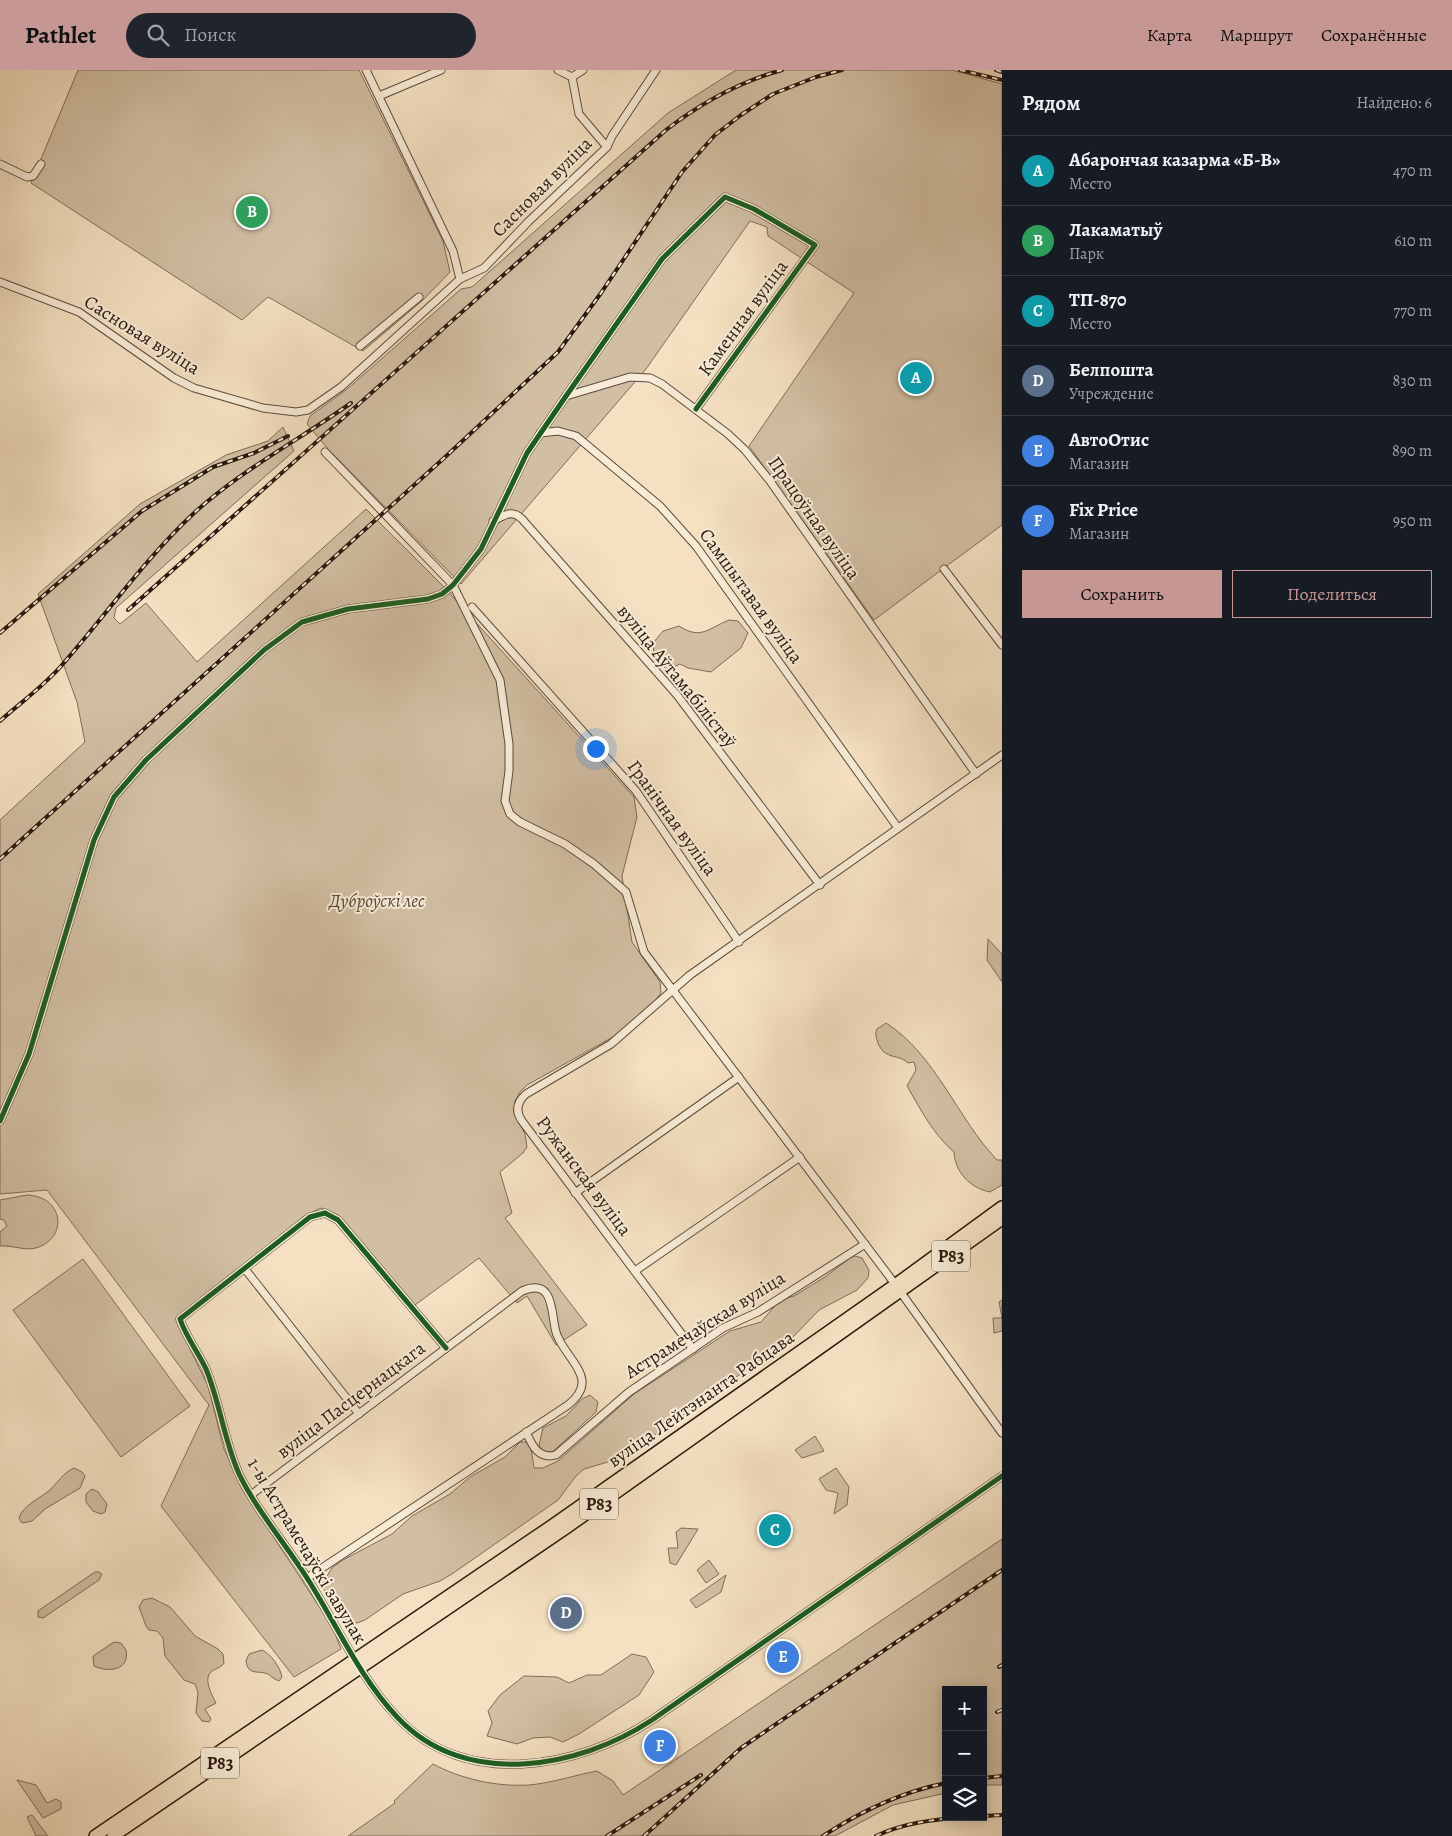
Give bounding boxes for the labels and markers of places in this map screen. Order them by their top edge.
pin: B [236,193,268,231]
pin: A [900,359,932,397]
pin: C [759,1511,791,1549]
pin: D [550,1594,582,1632]
pin: E [767,1638,799,1676]
pin: F [644,1727,676,1765]

